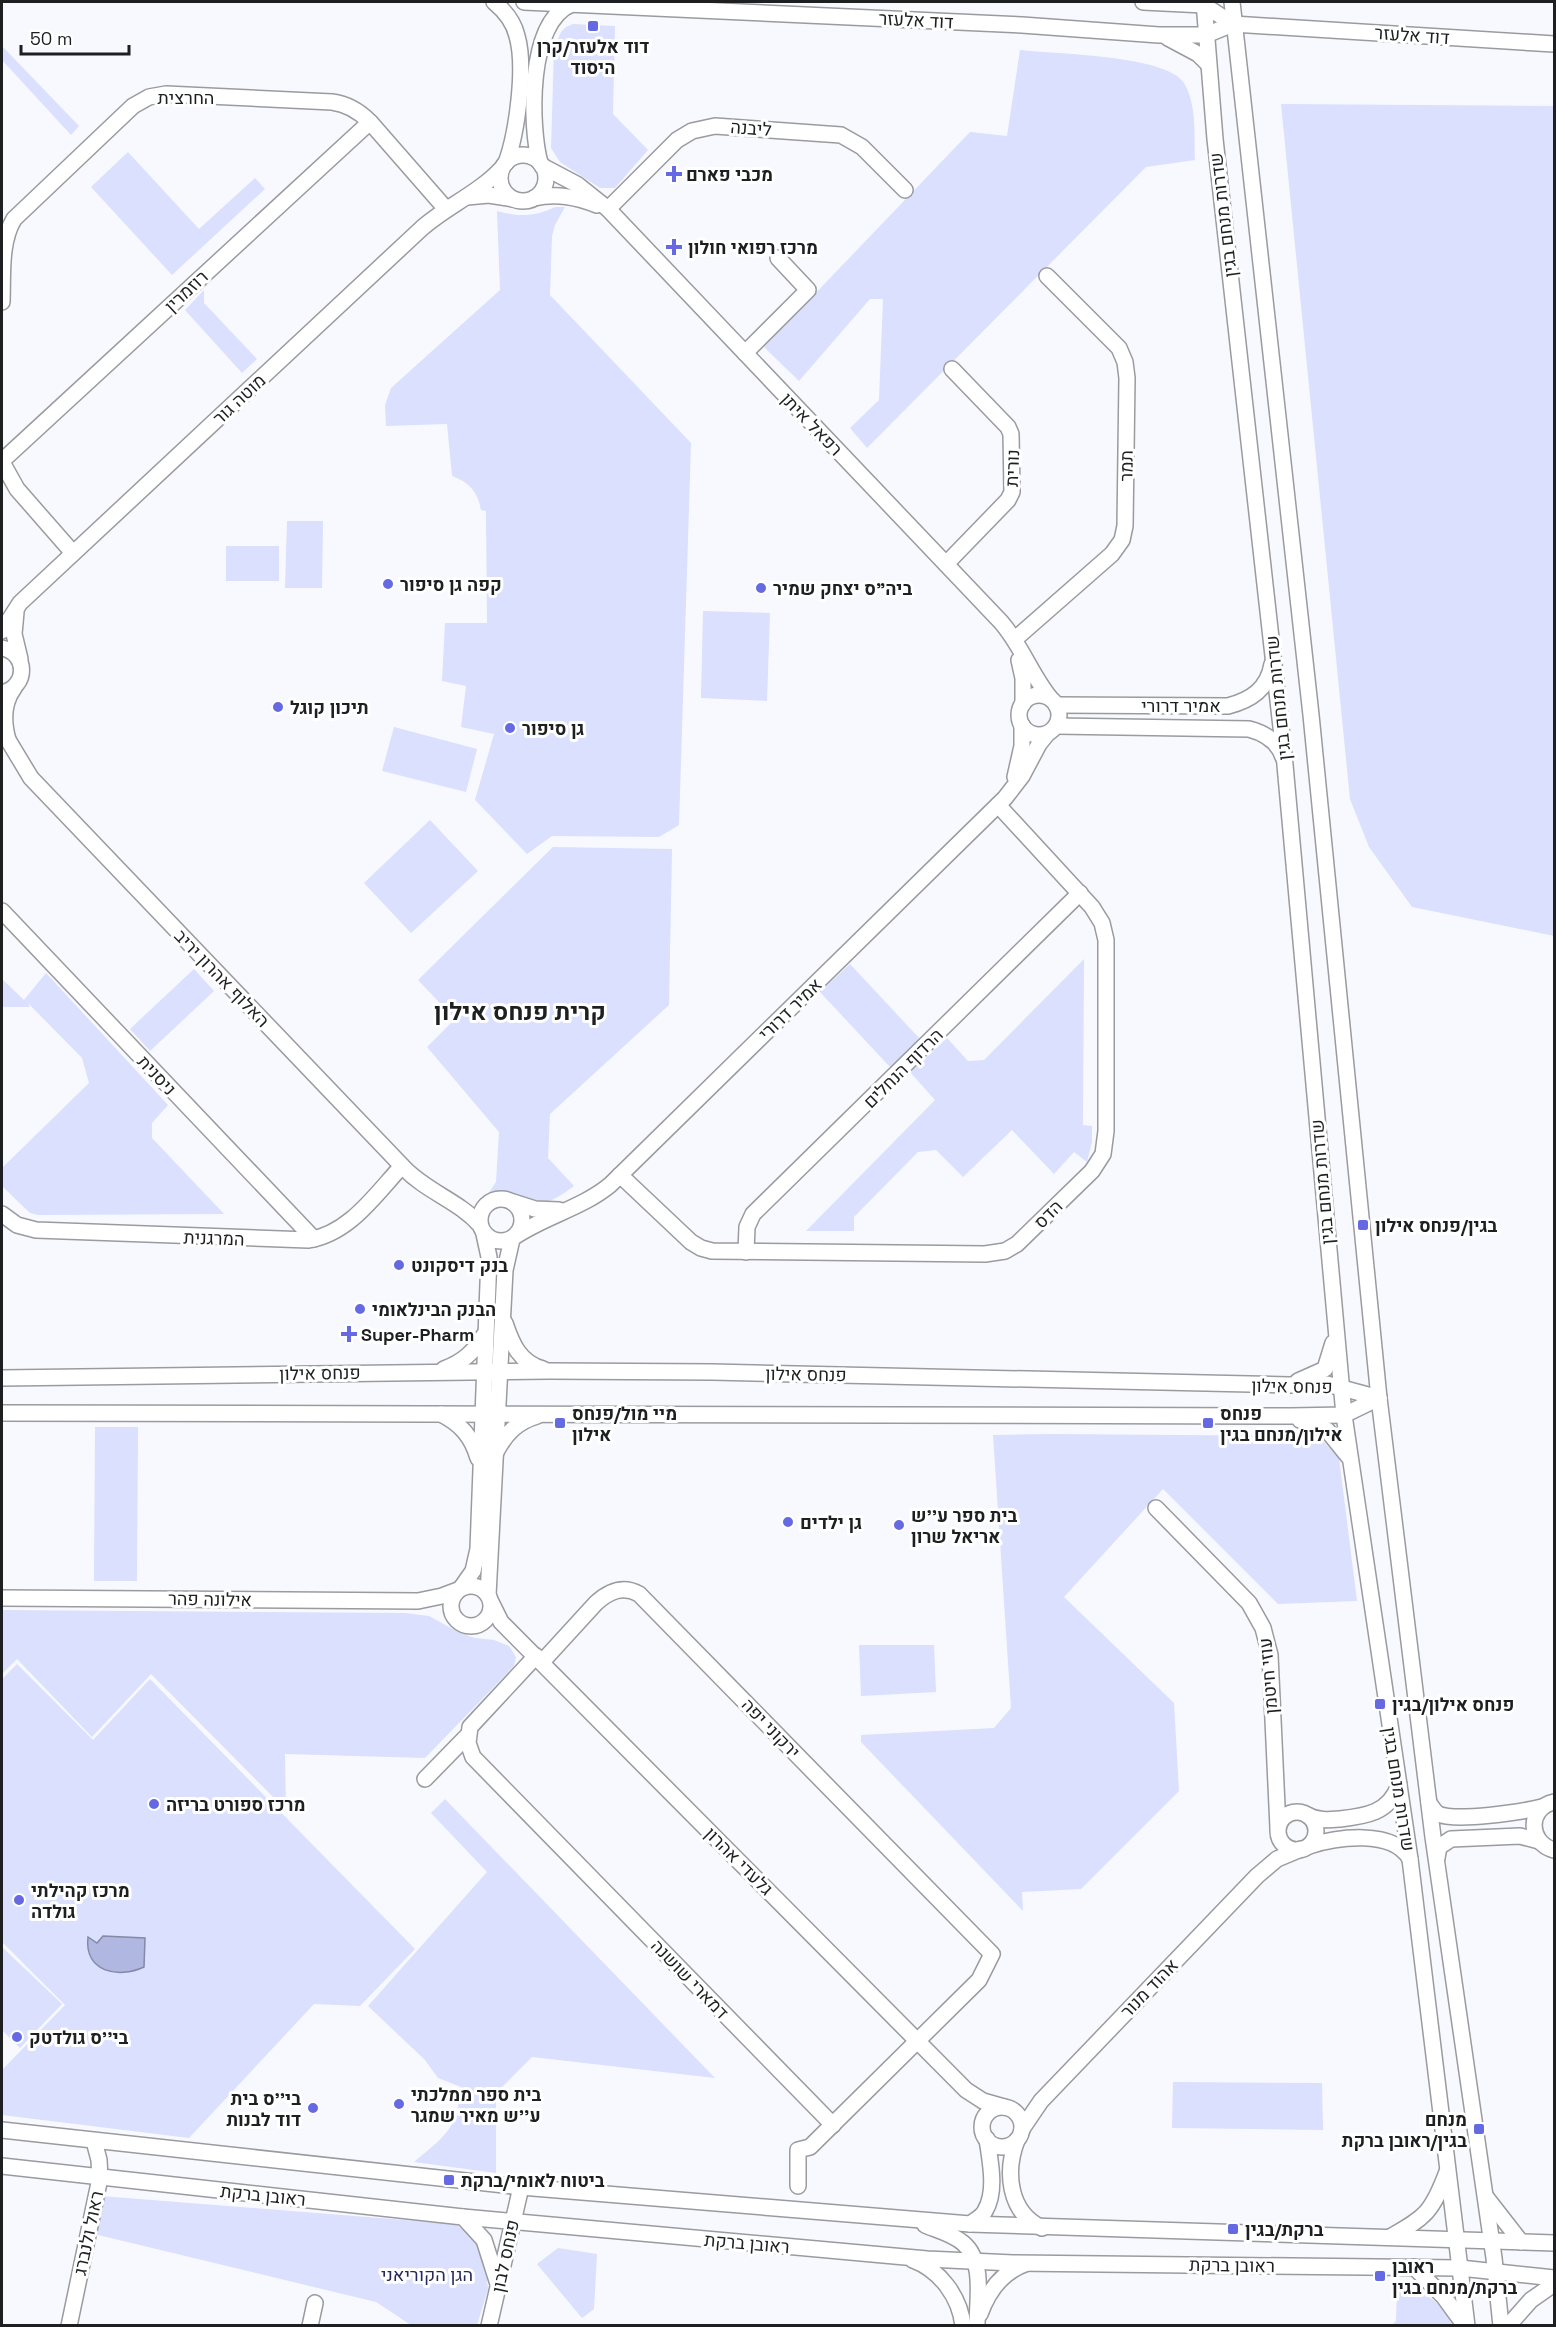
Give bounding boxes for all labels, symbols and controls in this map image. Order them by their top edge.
street label: דוד אלעזר [878,7,954,33]
scale bar [21,18,129,56]
marker: דוד אלעזר/קרן היסוד [586,19,600,33]
street label: דוד אלעזר [1374,21,1450,49]
text: 50 m [30,27,72,50]
place label: דוד אלעזר/קרן היסוד [537,35,649,79]
street label: החרצית [158,86,214,109]
street label: ליבנה [730,115,772,141]
street label: שדרות מנחם בגין [1204,151,1242,279]
place label: מכבי פארם [686,163,773,186]
marker: מכבי פארם [667,167,681,181]
place label: מרכז רפואי חולון [688,236,818,259]
marker: מרכז רפואי חולון [665,238,683,256]
street label: רוזמרין [159,265,213,317]
street label: מוטה גור [208,369,270,429]
street label: רפאל איתן [776,388,848,460]
street label: נורית [1000,449,1024,487]
street label: תמר [1114,450,1138,482]
place label: קפה גן סיפור [400,573,502,596]
marker: קפה גן סיפור [381,577,395,591]
place label: ביה"ס יצחק שמיר [773,577,912,600]
marker: ביה"ס יצחק שמיר [754,581,768,595]
street label: שדרות מנחם בגין [1260,634,1296,762]
street label: אמיר דרורי [1141,694,1221,717]
place label: תיכון קוגל [290,696,369,719]
marker: תיכון קוגל [271,700,285,714]
place label: גן סיפור [522,717,585,740]
marker: גן סיפור [503,721,517,735]
street label: האלוף אהרון יריב [170,924,274,1032]
street label: אמיר דרורי [753,973,827,1045]
district label: קרית פנחס אילון [434,996,606,1027]
street label: הרדוף הנחלים [858,1023,948,1113]
street label: ניסנית [133,1050,181,1100]
street label: שדרות מנחם בגין [1305,1118,1339,1246]
street label: הדס [1029,1195,1067,1233]
place label: בגין/פנחס אילון [1375,1214,1498,1237]
marker: בגין/פנחס אילון [1356,1218,1370,1232]
street label: המרגנית [183,1225,245,1251]
place label: בנק דיסקונט [411,1254,508,1277]
marker: בנק דיסקונט [392,1258,406,1272]
place label: הבנק הבינלאומי [372,1298,496,1321]
marker: הבנק הבינלאומי [353,1302,367,1316]
place label: Super-Pharm [361,1323,474,1346]
marker: Super-Pharm [342,1327,356,1341]
street label: פנחס אילון [279,1361,361,1385]
street label: פנחס אילון [765,1362,847,1386]
street label: פנחס אילון [1251,1374,1333,1398]
place label: מיי מול/פנחס אילון [572,1402,677,1446]
place label: פנחס אילון/מנחם בגין [1220,1402,1343,1446]
marker: מיי מול/פנחס אילון [553,1416,567,1430]
marker: פנחס אילון/מנחם בגין [1201,1416,1215,1430]
place label: בית ספר ע''ש אריאל שרון [911,1504,1018,1548]
place label: גן ילדים [800,1511,862,1534]
marker: גן ילדים [781,1515,795,1529]
marker: בית ספר ע''ש אריאל שרון [892,1518,906,1532]
street label: אילונה פהר [168,1587,252,1611]
street label: עוזי חיטמן [1253,1637,1283,1715]
street label: ירקוני יפה [737,1693,805,1763]
place label: פנחס אילון/בגין [1392,1693,1514,1716]
marker: פנחס אילון/בגין [1373,1697,1387,1711]
street label: שדרות מנחם בגין [1378,1725,1420,1853]
place label: מרכז ספורט בריזה [166,1793,305,1816]
marker: מרכז ספורט בריזה [147,1797,161,1811]
street label: גלעדי אהרון [700,1822,778,1900]
place label: מרכז קהילתי גולדה [31,1879,130,1923]
marker: מרכז קהילתי גולדה [12,1893,26,1907]
street label: דמארי שושנה [646,1934,734,2024]
street label: אהוד מנור [1115,1954,1183,2022]
place label: בי''ס גולדטק [29,2026,129,2049]
marker: בי''ס גולדטק [10,2030,24,2044]
place label: בית ספר ממלכתי ע’’ש מאיר שמגר [411,2083,542,2127]
place label: בי''ס בית דוד לבנות [226,2087,301,2131]
marker: בית ספר ממלכתי ע’’ש מאיר שמגר [392,2097,406,2111]
marker: בי''ס בית דוד לבנות [306,2101,320,2115]
place label: מנחם בגין/ראובן ברקת [1342,2108,1467,2152]
marker: מנחם בגין/ראובן ברקת [1472,2122,1486,2136]
place label: ביטוח לאומי/ברקת [461,2169,605,2192]
marker: ביטוח לאומי/ברקת [442,2173,456,2187]
street label: ראובן ברקת [219,2179,307,2211]
street label: ראול ולנברג [68,2189,108,2277]
street label: פנחס לבון [486,2217,524,2295]
place label: ברקת/בגין [1245,2218,1324,2241]
marker: ברקת/בגין [1226,2222,1240,2236]
street label: ראובן ברקת [703,2228,791,2258]
street label: ראובן ברקת [1189,2253,1275,2277]
place label: ראובן ברקת/מנחם בגין [1392,2255,1517,2299]
park label: הגן הקוריאני [381,2263,473,2286]
marker: ראובן ברקת/מנחם בגין [1373,2269,1387,2283]

